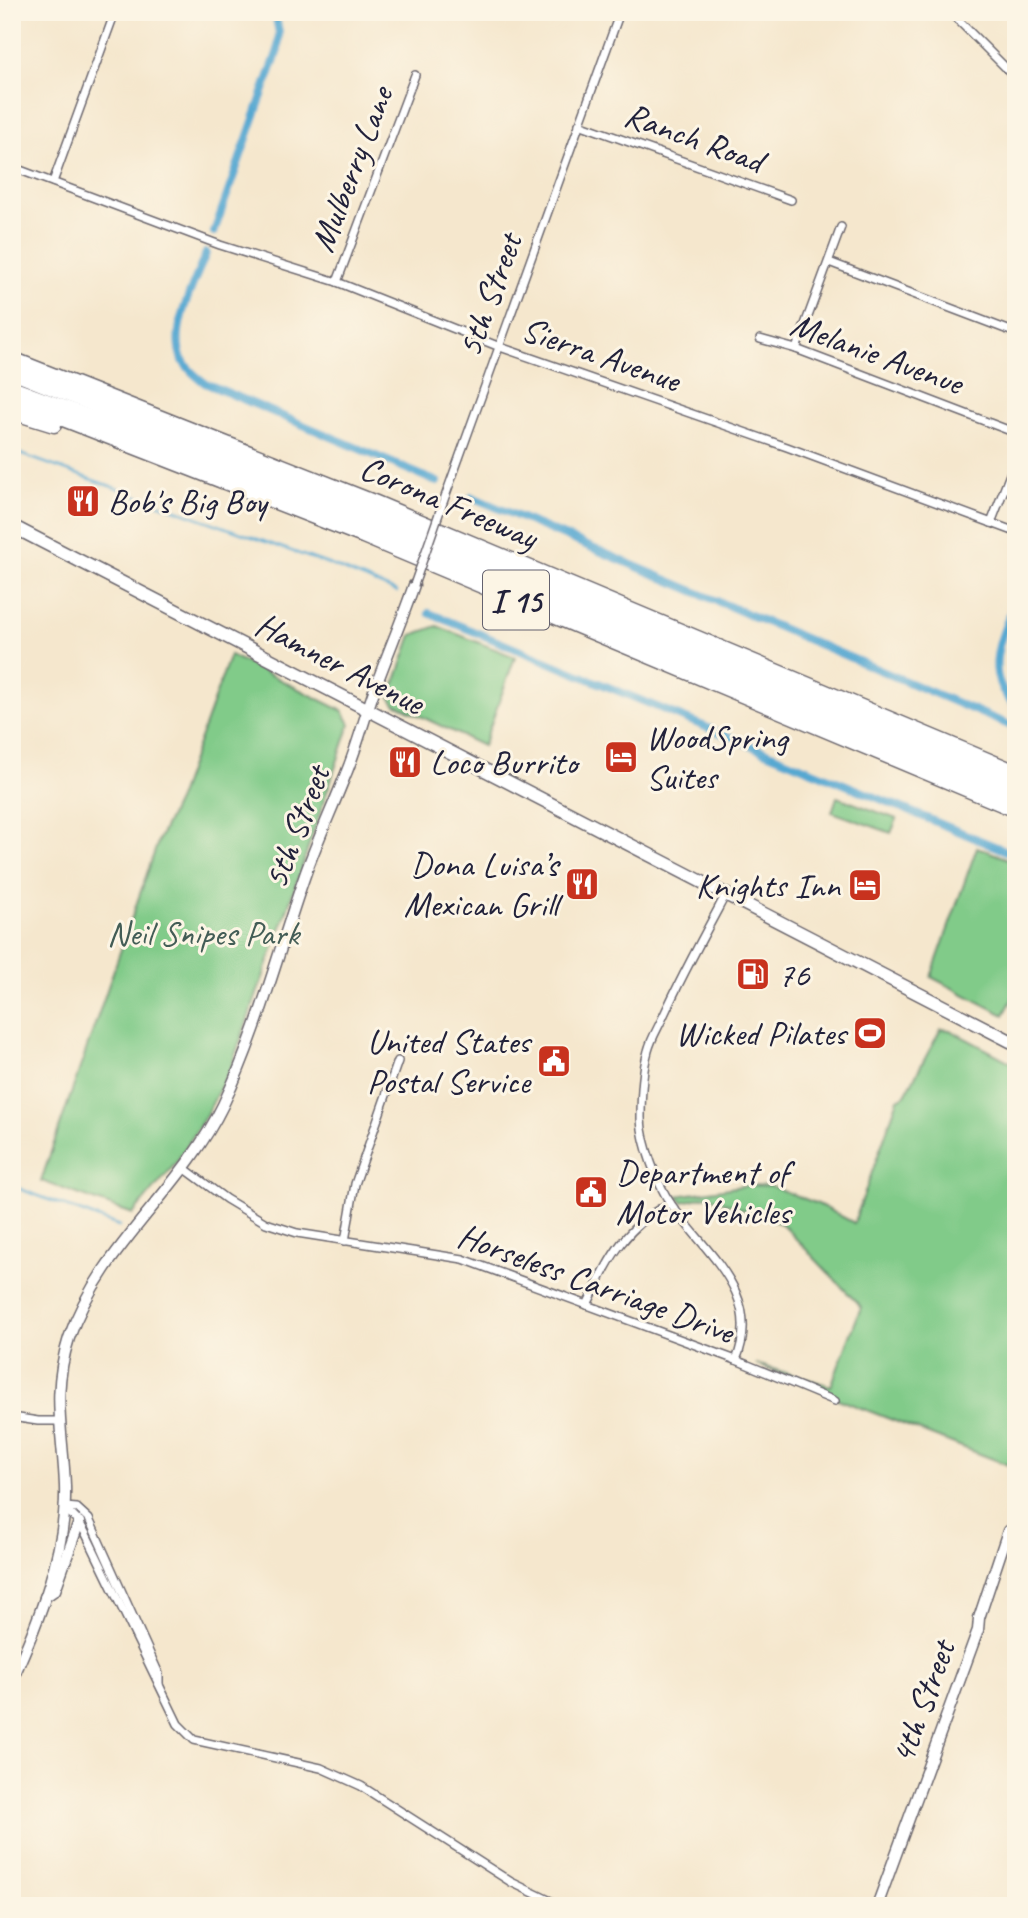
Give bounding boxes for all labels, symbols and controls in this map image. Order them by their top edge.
street label: Mulberry Lane [300,78,404,258]
street label: Ranch Road [618,92,774,185]
street label: 5th Street [447,224,534,363]
street label: Melanie Avenue [785,302,971,406]
street label: Sierra Avenue [516,306,688,403]
street label: Corona Freeway [353,445,546,561]
place label: Bob's Big Boy [108,479,270,524]
restaurant icon: Bob's Big Boy [64,482,102,520]
road number: I 15 [483,570,549,629]
street label: Hamner Avenue [248,602,434,726]
place label: WoodSpring Suites [646,715,790,800]
hotel icon: WoodSpring Suites [602,738,640,776]
place label: Loco Burrito [430,740,581,785]
restaurant icon: Loco Burrito [386,743,424,781]
street label: 5th Street [253,757,341,895]
place label: Dona Luisa’s Mexican Grill [404,842,564,927]
place label: Knights Inn [696,863,841,908]
restaurant icon: Dona Luisa’s Mexican Grill [563,865,601,903]
hotel icon: Knights Inn [846,866,884,904]
park label: Neil Snipes Park [107,911,301,956]
place label: 76 [778,952,811,997]
fuel station icon: 76 [734,955,772,993]
place label: Wicked Pilates [676,1011,849,1056]
sports icon: Wicked Pilates [851,1014,889,1052]
place label: United States Postal Service [367,1019,533,1104]
public building icon: United States Postal Service [535,1042,573,1080]
place label: Department of Motor Vehicles [616,1150,796,1235]
public building icon: Department of Motor Vehicles [572,1173,610,1211]
street label: Horseless Carriage Drive [452,1213,742,1355]
street label: 4th Street [880,1631,967,1770]

